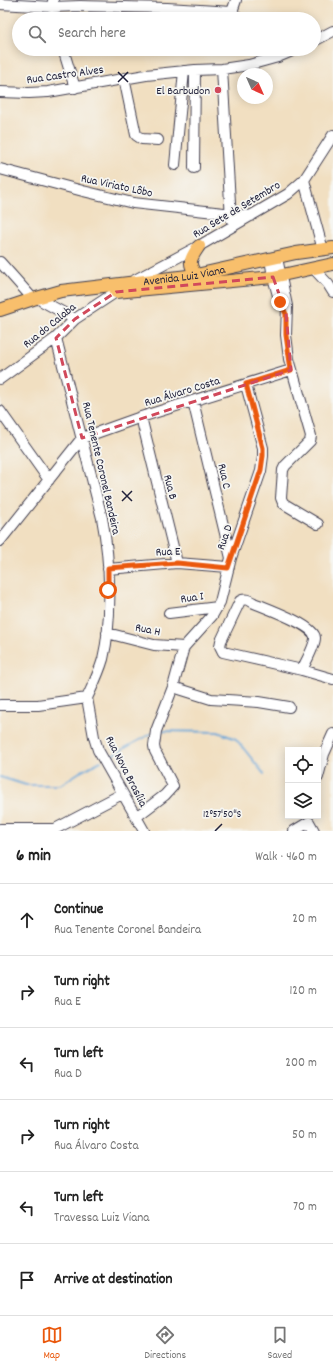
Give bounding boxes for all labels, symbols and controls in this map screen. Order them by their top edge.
search box [12,12,321,56]
icon: search [26,23,48,45]
text: Search here [58,23,126,45]
street label: Rua Castro Alves [26,62,105,89]
north arrow [237,68,273,104]
place label: El Barbudon [156,83,210,100]
marker: El Barbudon [213,85,223,95]
street label: Rua Viriato Lôbo [79,171,154,202]
street label: Rua Sete de Setembro [190,177,284,243]
street label: Avenida Luiz Viana [142,262,227,291]
route end [271,293,289,311]
street label: Rua do Calaba [20,299,80,353]
street label: Rua Álvaro Costa [143,373,223,412]
street label: Rua Tenente Coronel Bandeira [77,400,124,537]
street label: Rua C [212,462,235,491]
street label: Rua B [158,473,181,502]
street label: Rua D [213,523,238,552]
street label: Rua E [155,544,181,561]
route start [99,581,117,599]
street label: Rua I [180,588,205,609]
street label: Rua H [134,620,162,641]
street label: Rua Nova Brasília [100,733,151,811]
map controls [285,747,321,819]
button: locate [285,747,321,783]
button: layers [285,783,321,819]
text: 12°57'50"S [203,808,241,822]
text: 6 min [16,845,51,869]
text: Walk · 460 m [255,848,317,867]
text: Continue [54,899,103,921]
icon: ahead [16,909,38,931]
text: 20 m [292,910,317,929]
text: Rua Tenente Coronel Bandeira [54,921,201,940]
text: Turn right [54,971,110,993]
icon: right [16,981,38,1003]
text: 120 m [289,982,317,1001]
text: Rua E [54,993,81,1012]
text: Turn left [54,1043,103,1065]
icon: left [16,1053,38,1075]
text: 200 m [285,1054,317,1073]
text: Rua D [54,1065,82,1084]
text: Turn right [54,1115,110,1137]
icon: right [16,1125,38,1147]
text: 50 m [292,1126,317,1145]
text: Rua Álvaro Costa [54,1137,139,1156]
text: Turn left [54,1187,103,1209]
icon: left [16,1197,38,1219]
text: 70 m [293,1198,317,1217]
text: Travessa Luiz Viana [54,1209,149,1228]
icon: arrive [16,1269,38,1291]
text: Arrive at destination [54,1269,172,1291]
tab: Map [41,1324,63,1364]
tab: Directions [144,1324,186,1364]
tab: Saved [268,1324,292,1364]

